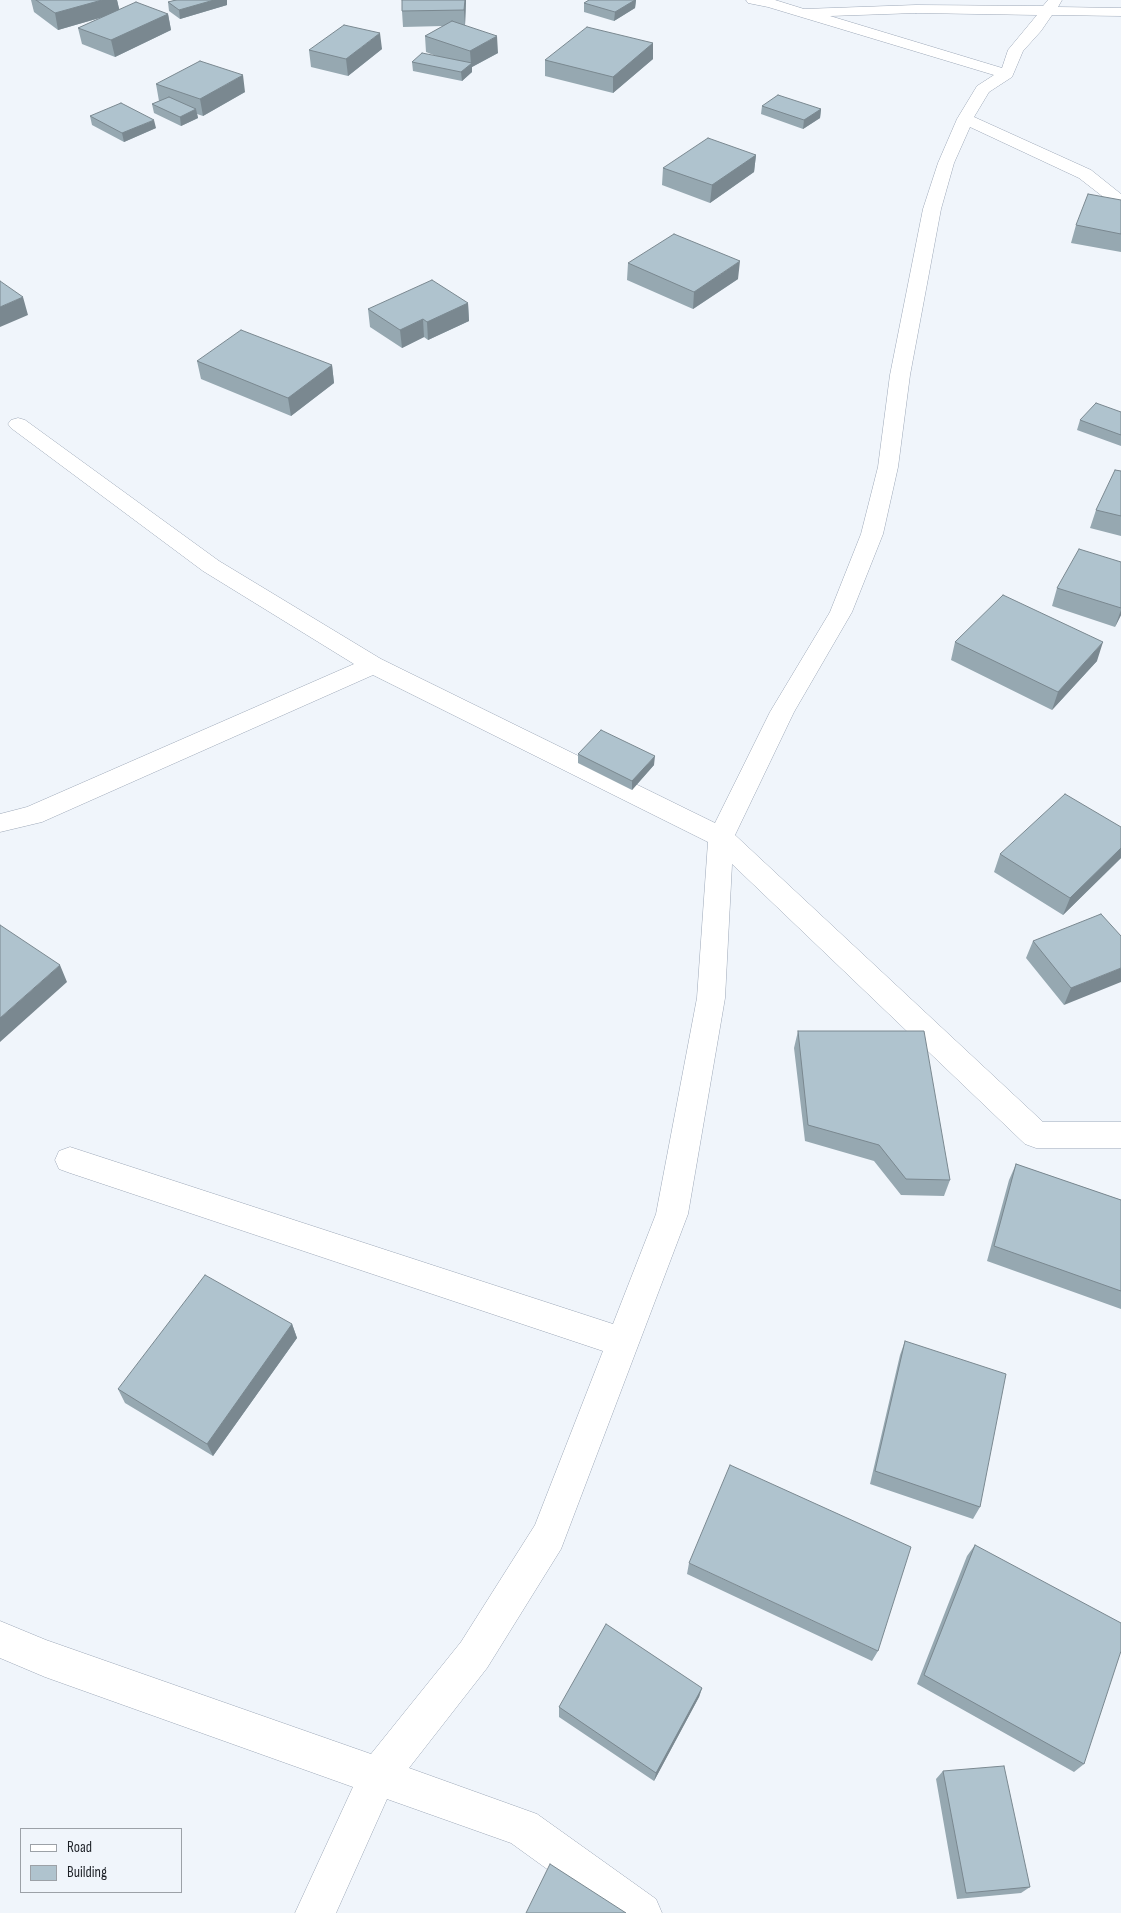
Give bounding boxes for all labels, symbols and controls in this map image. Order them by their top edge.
legend [20,1828,182,1893]
text: Road [67,1838,92,1857]
text: Building [67,1863,107,1882]

